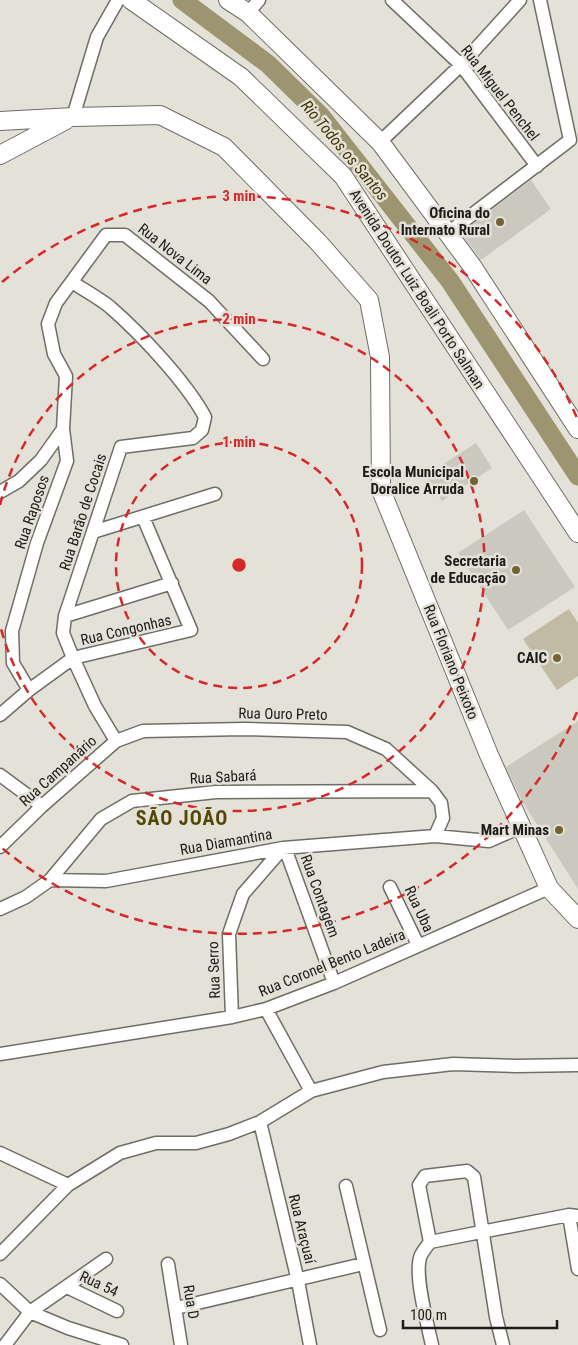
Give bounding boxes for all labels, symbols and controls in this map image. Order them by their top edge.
street label: Rua Miguel Penchel [457,42,543,144]
water label: Rio Todos os Santos [297,96,392,204]
street label: Avenida Doutor Luiz Boali Porto Salman [346,186,488,392]
text: 3 min [222,187,256,205]
place label: Oficina do Internato Rural [401,204,490,239]
marker: Oficina do Internato Rural [494,216,506,228]
street label: Rua Nova Lima [135,220,215,288]
text: 2 min [222,310,256,328]
text: 1 min [222,433,256,451]
street label: Rua Barão de Cocais [56,451,110,573]
place label: Escola Municipal Doralice Arruda [362,463,464,498]
street label: Rua Raposos [11,472,53,551]
marker: Escola Municipal Doralice Arruda [468,475,480,487]
place label: Secretaria de Educação [431,552,506,587]
centre of rings [230,556,248,574]
marker: Secretaria de Educação [510,564,522,576]
street label: Rua Floriano Peixoto [420,602,482,722]
street label: Rua Congonhas [79,611,173,649]
place label: CAIC [517,649,547,667]
marker: CAIC [551,652,563,664]
street label: Rua Ouro Preto [238,704,328,724]
street label: Rua Campanário [16,732,100,810]
street label: Rua Sabará [189,766,257,788]
district label: SÃO JOÃO [136,806,228,830]
place label: Mart Minas [481,821,549,839]
marker: Mart Minas [553,824,565,836]
street label: Rua Diamantina [179,825,273,859]
street label: Rua Contagem [297,852,343,940]
street label: Rua Uba [401,883,437,935]
street label: Rua Coronel Bento Ladeira [256,925,408,1001]
street label: Rua Serro [204,941,224,999]
street label: Rua Araçuaí [285,1192,320,1267]
street label: Rua 54 [77,1267,121,1301]
street label: Rua D [179,1284,203,1320]
scale bar [403,1298,557,1330]
text: 100 m [410,1306,447,1324]

